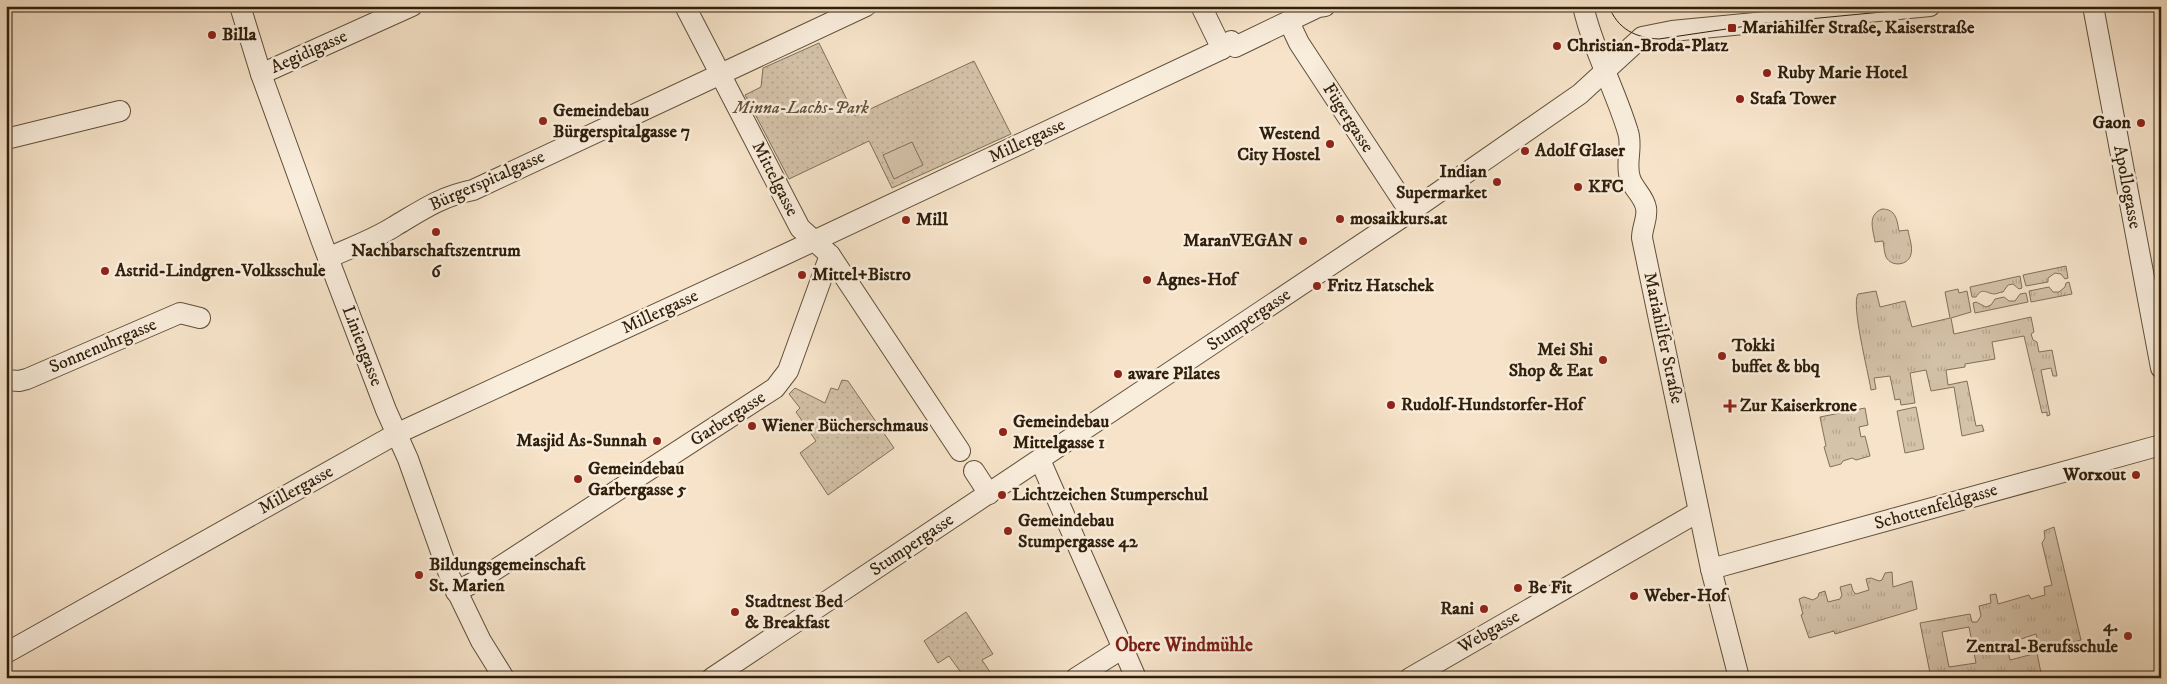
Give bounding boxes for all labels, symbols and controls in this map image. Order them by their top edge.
place label: Mariahilfer Straße, Kaiserstraße [1742,17,1975,39]
marker: Mariahilfer Straße, Kaiserstraße [1726,22,1738,34]
place label: Billa [222,24,257,46]
street label: Aegidigasse [267,25,351,79]
marker: Billa [206,29,218,41]
place label: Christian-Broda-Platz [1567,35,1728,57]
marker: Christian-Broda-Platz [1551,40,1563,52]
place label: Ruby Marie Hotel [1777,62,1908,84]
marker: Ruby Marie Hotel [1761,67,1773,79]
street label: Fügergasse [1317,79,1379,157]
place label: Stafa Tower [1750,88,1836,110]
marker: Stafa Tower [1734,93,1746,105]
park label: Minna-Lachs-Park [731,97,869,119]
place label: Gemeindebau Bürgerspitalgasse 7 [553,100,690,143]
place label: Gaon [2093,112,2132,134]
street label: Millergasse [985,114,1069,168]
marker: Gemeindebau Bürgerspitalgasse 7 [537,115,549,127]
marker: Gaon [2135,117,2147,129]
place label: Westend City Hostel [1237,123,1321,166]
street label: Mittelgasse [747,138,803,220]
marker: Westend City Hostel [1324,138,1336,150]
place label: Adolf Glaser [1534,140,1625,162]
street label: Apollogasse [2108,143,2146,231]
marker: Adolf Glaser [1519,145,1531,157]
street label: Bürgerspitalgasse [426,146,548,216]
place label: Indian Supermarket [1396,161,1488,204]
marker: Indian Supermarket [1491,176,1503,188]
place label: KFC [1588,176,1624,198]
marker: KFC [1572,181,1584,193]
place label: mosaikkurs.at [1350,208,1448,230]
place label: Mill [916,209,948,231]
marker: mosaikkurs.at [1334,213,1346,225]
marker: Mill [900,214,912,226]
marker: Nachbarschaftszentrum 6 [430,226,442,238]
place label: MaranVEGAN [1183,230,1293,252]
marker: MaranVEGAN [1297,235,1309,247]
place label: Nachbarschaftszentrum 6 [351,240,521,283]
place label: Astrid-Lindgren-Volksschule [114,260,326,282]
place label: Mittel+Bistro [812,264,911,286]
marker: Astrid-Lindgren-Volksschule [99,265,111,277]
marker: Mittel+Bistro [796,269,808,281]
place label: Agnes-Hof [1156,269,1240,291]
street label: Mariahilfer Straße [1638,270,1688,406]
marker: Agnes-Hof [1141,274,1153,286]
place label: Fritz Hatschek [1327,275,1435,297]
marker: Fritz Hatschek [1311,280,1323,292]
street label: Stumpergasse [1203,284,1295,356]
street label: Millergasse [618,285,702,339]
street label: Liniengasse [337,303,387,389]
street label: Sonnenuhrgasse [46,314,160,378]
place label: Tokki buffet & bbq [1731,335,1821,378]
place label: Mei Shi Shop & Eat [1509,339,1593,382]
marker: Tokki buffet & bbq [1716,350,1728,362]
marker: Mei Shi Shop & Eat [1597,354,1609,366]
place label: aware Pilates [1128,363,1220,385]
marker: aware Pilates [1112,368,1124,380]
street label: Garbergasse [686,387,770,451]
place label: Rudolf-Hundstorfer-Hof [1401,394,1586,416]
place label: Zur Kaiserkrone [1740,395,1858,417]
marker: Rudolf-Hundstorfer-Hof [1385,399,1397,411]
marker: Zur Kaiserkrone [1724,400,1736,412]
place label: Gemeindebau Mittelgasse 1 [1013,411,1109,454]
place label: Wiener Bücherschmaus [761,415,928,437]
marker: Wiener Bücherschmaus [746,420,758,432]
marker: Gemeindebau Mittelgasse 1 [997,426,1009,438]
place label: Masjid As-Sunnah [516,430,648,452]
marker: Masjid As-Sunnah [651,435,663,447]
place label: Gemeindebau Garbergasse 5 [588,458,686,501]
street label: Millergasse [255,461,337,519]
place label: Worxout [2062,464,2126,486]
marker: Worxout [2130,469,2142,481]
marker: Gemeindebau Garbergasse 5 [572,473,584,485]
street label: Schottenfeldgasse [1872,479,2000,535]
place label: Lichtzeichen Stumperschul [1012,484,1209,506]
marker: Lichtzeichen Stumperschul [996,489,1008,501]
street label: Stumpergasse [866,509,958,581]
place label: Gemeindebau Stumpergasse 42 [1018,510,1139,553]
marker: Gemeindebau Stumpergasse 42 [1002,525,1014,537]
place label: Bildungsgemeinschaft St. Marien [429,554,586,597]
marker: Bildungsgemeinschaft St. Marien [413,569,425,581]
place label: Be Fit [1528,577,1572,599]
marker: Be Fit [1512,582,1524,594]
place label: Weber-Hof [1643,585,1730,607]
marker: Weber-Hof [1628,590,1640,602]
place label: Stadtnest Bed & Breakfast [745,591,844,634]
place label: Rani [1440,598,1474,620]
marker: Rani [1478,603,1490,615]
marker: Stadtnest Bed & Breakfast [729,606,741,618]
street label: Webgasse [1453,606,1524,659]
place label: 4. Zentral-Berufsschule [1966,615,2119,658]
marker: 4. Zentral-Berufsschule [2122,630,2134,642]
district label: Obere Windmühle [1115,634,1253,657]

